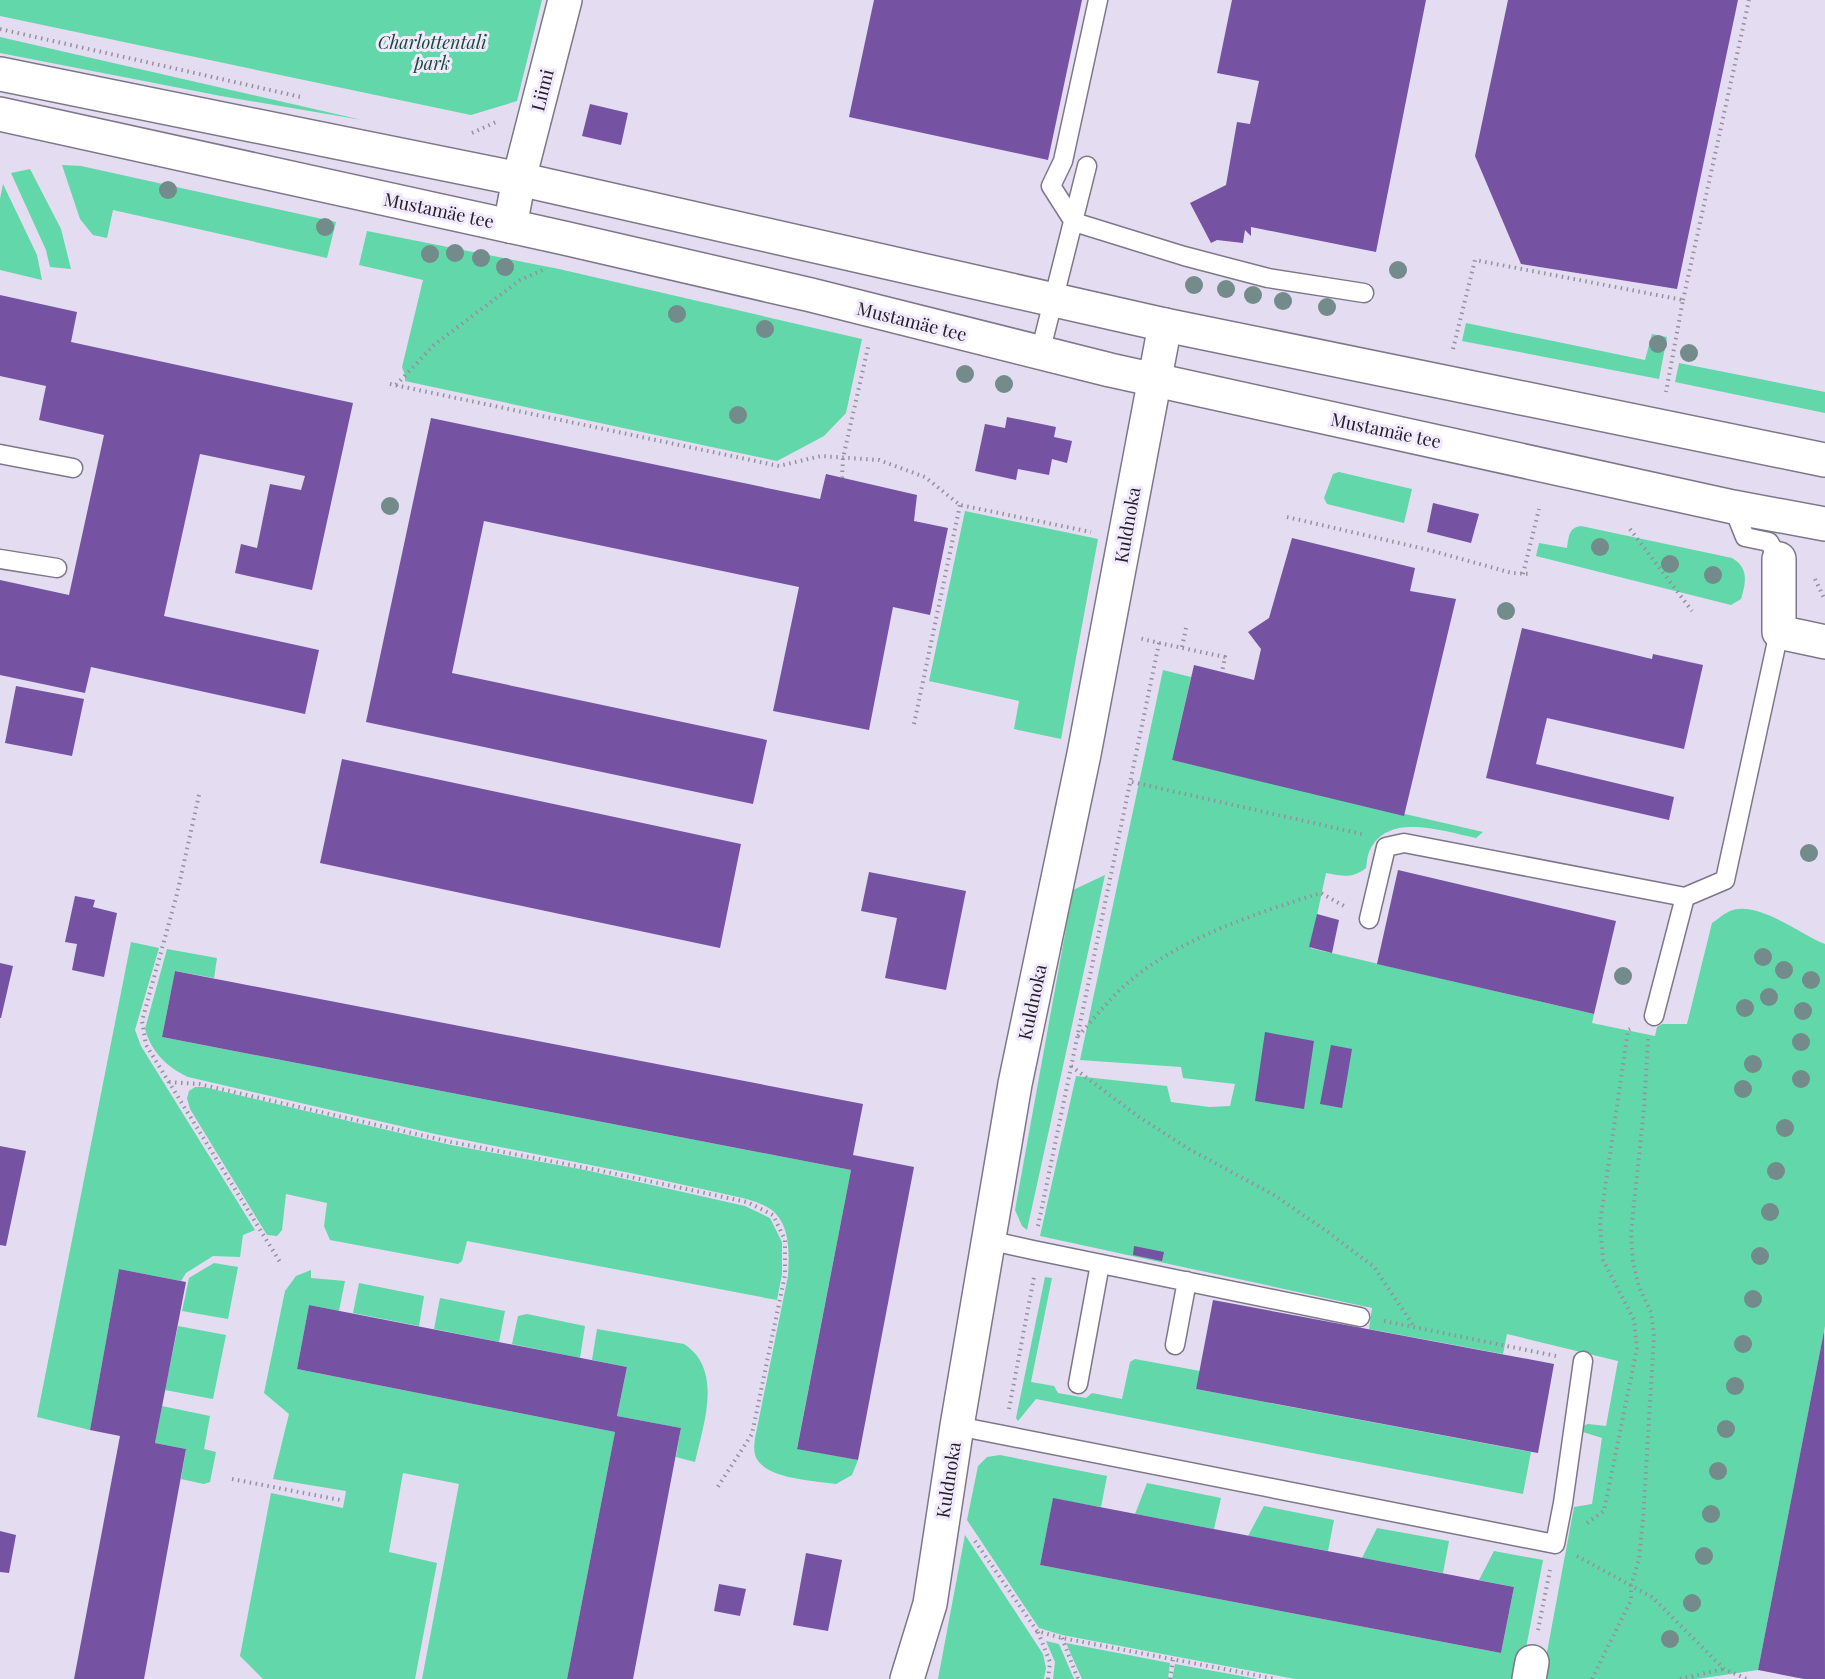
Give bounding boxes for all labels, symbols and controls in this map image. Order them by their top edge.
park label: Charlottentali park [378,30,487,75]
street label: Liimi [525,67,559,113]
street label: Mustamäe tee [382,187,496,233]
street label: Mustamäe tee [855,296,969,346]
street label: Mustamäe tee [1329,407,1443,453]
street label: Kuldnoka [1109,485,1145,565]
street label: Kuldnoka [1012,962,1052,1042]
street label: Kuldnoka [930,1440,966,1520]

